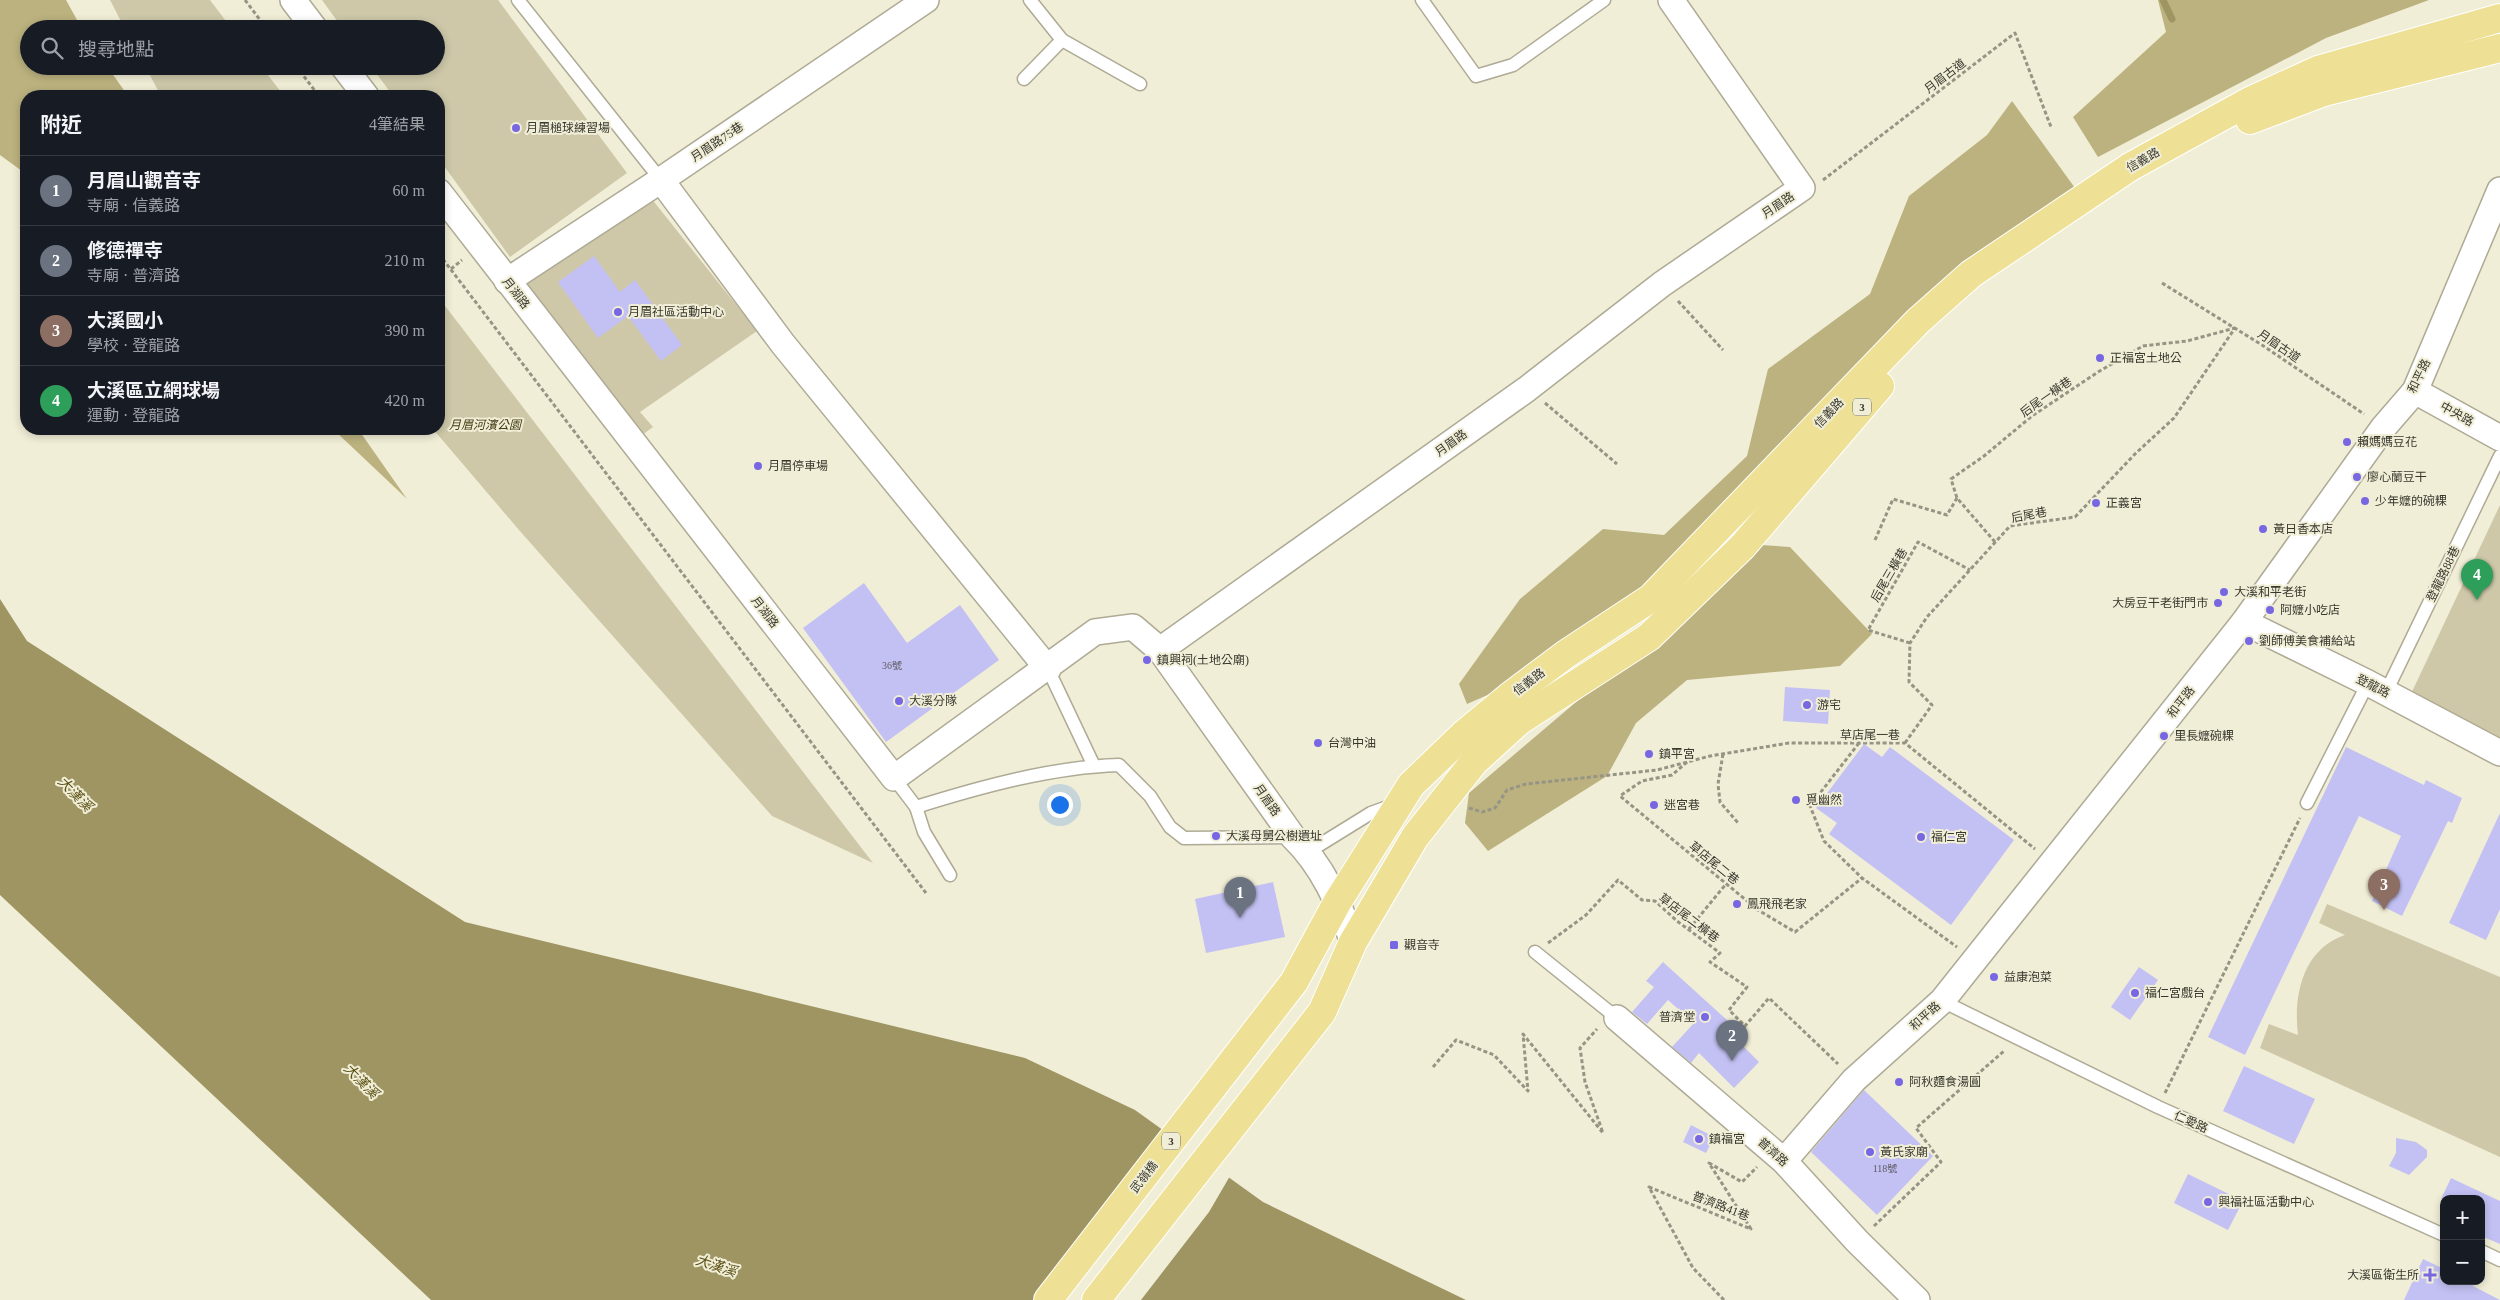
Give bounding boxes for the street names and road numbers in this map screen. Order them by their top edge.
street label: 月眉古道 [1922,56,1968,96]
street label: 月眉路75巷 [688,119,746,165]
street label: 信義路 [2124,145,2162,175]
street label: 月眉路 [1759,189,1797,221]
street label: 月湖路 [499,275,533,311]
street label: 月眉古道 [2255,327,2303,365]
street label: 和平路 [2405,357,2433,395]
street label: 后尾一橫巷 [2017,374,2075,420]
street label: 信義路 [1811,395,1847,431]
road number: 3 [1853,398,1871,416]
street label: 中央路 [2438,399,2476,429]
street label: 月眉路 [1432,427,1470,459]
street label: 后尾巷 [2010,505,2048,525]
street label: 登龍路88巷 [2424,544,2462,604]
street label: 后尾三橫巷 [1868,546,1910,604]
street label: 月湖路 [748,594,782,630]
street label: 信義路 [1510,666,1548,698]
street label: 登龍路 [2354,672,2392,700]
street label: 和平路 [2164,684,2198,720]
street label: 草店尾一巷 [1840,728,1900,742]
street label: 月眉路 [1251,781,1283,819]
street label: 草店尾二巷 [1686,839,1742,887]
street label: 草店尾二橫巷 [1656,891,1722,945]
street label: 和平路 [1907,999,1943,1033]
street label: 仁愛路 [2172,1108,2210,1136]
road number: 3 [1162,1132,1180,1150]
street label: 普濟路 [1755,1135,1791,1169]
street label: 武嶺橋 [1127,1159,1161,1195]
street label: 普濟路41巷 [1690,1189,1752,1223]

